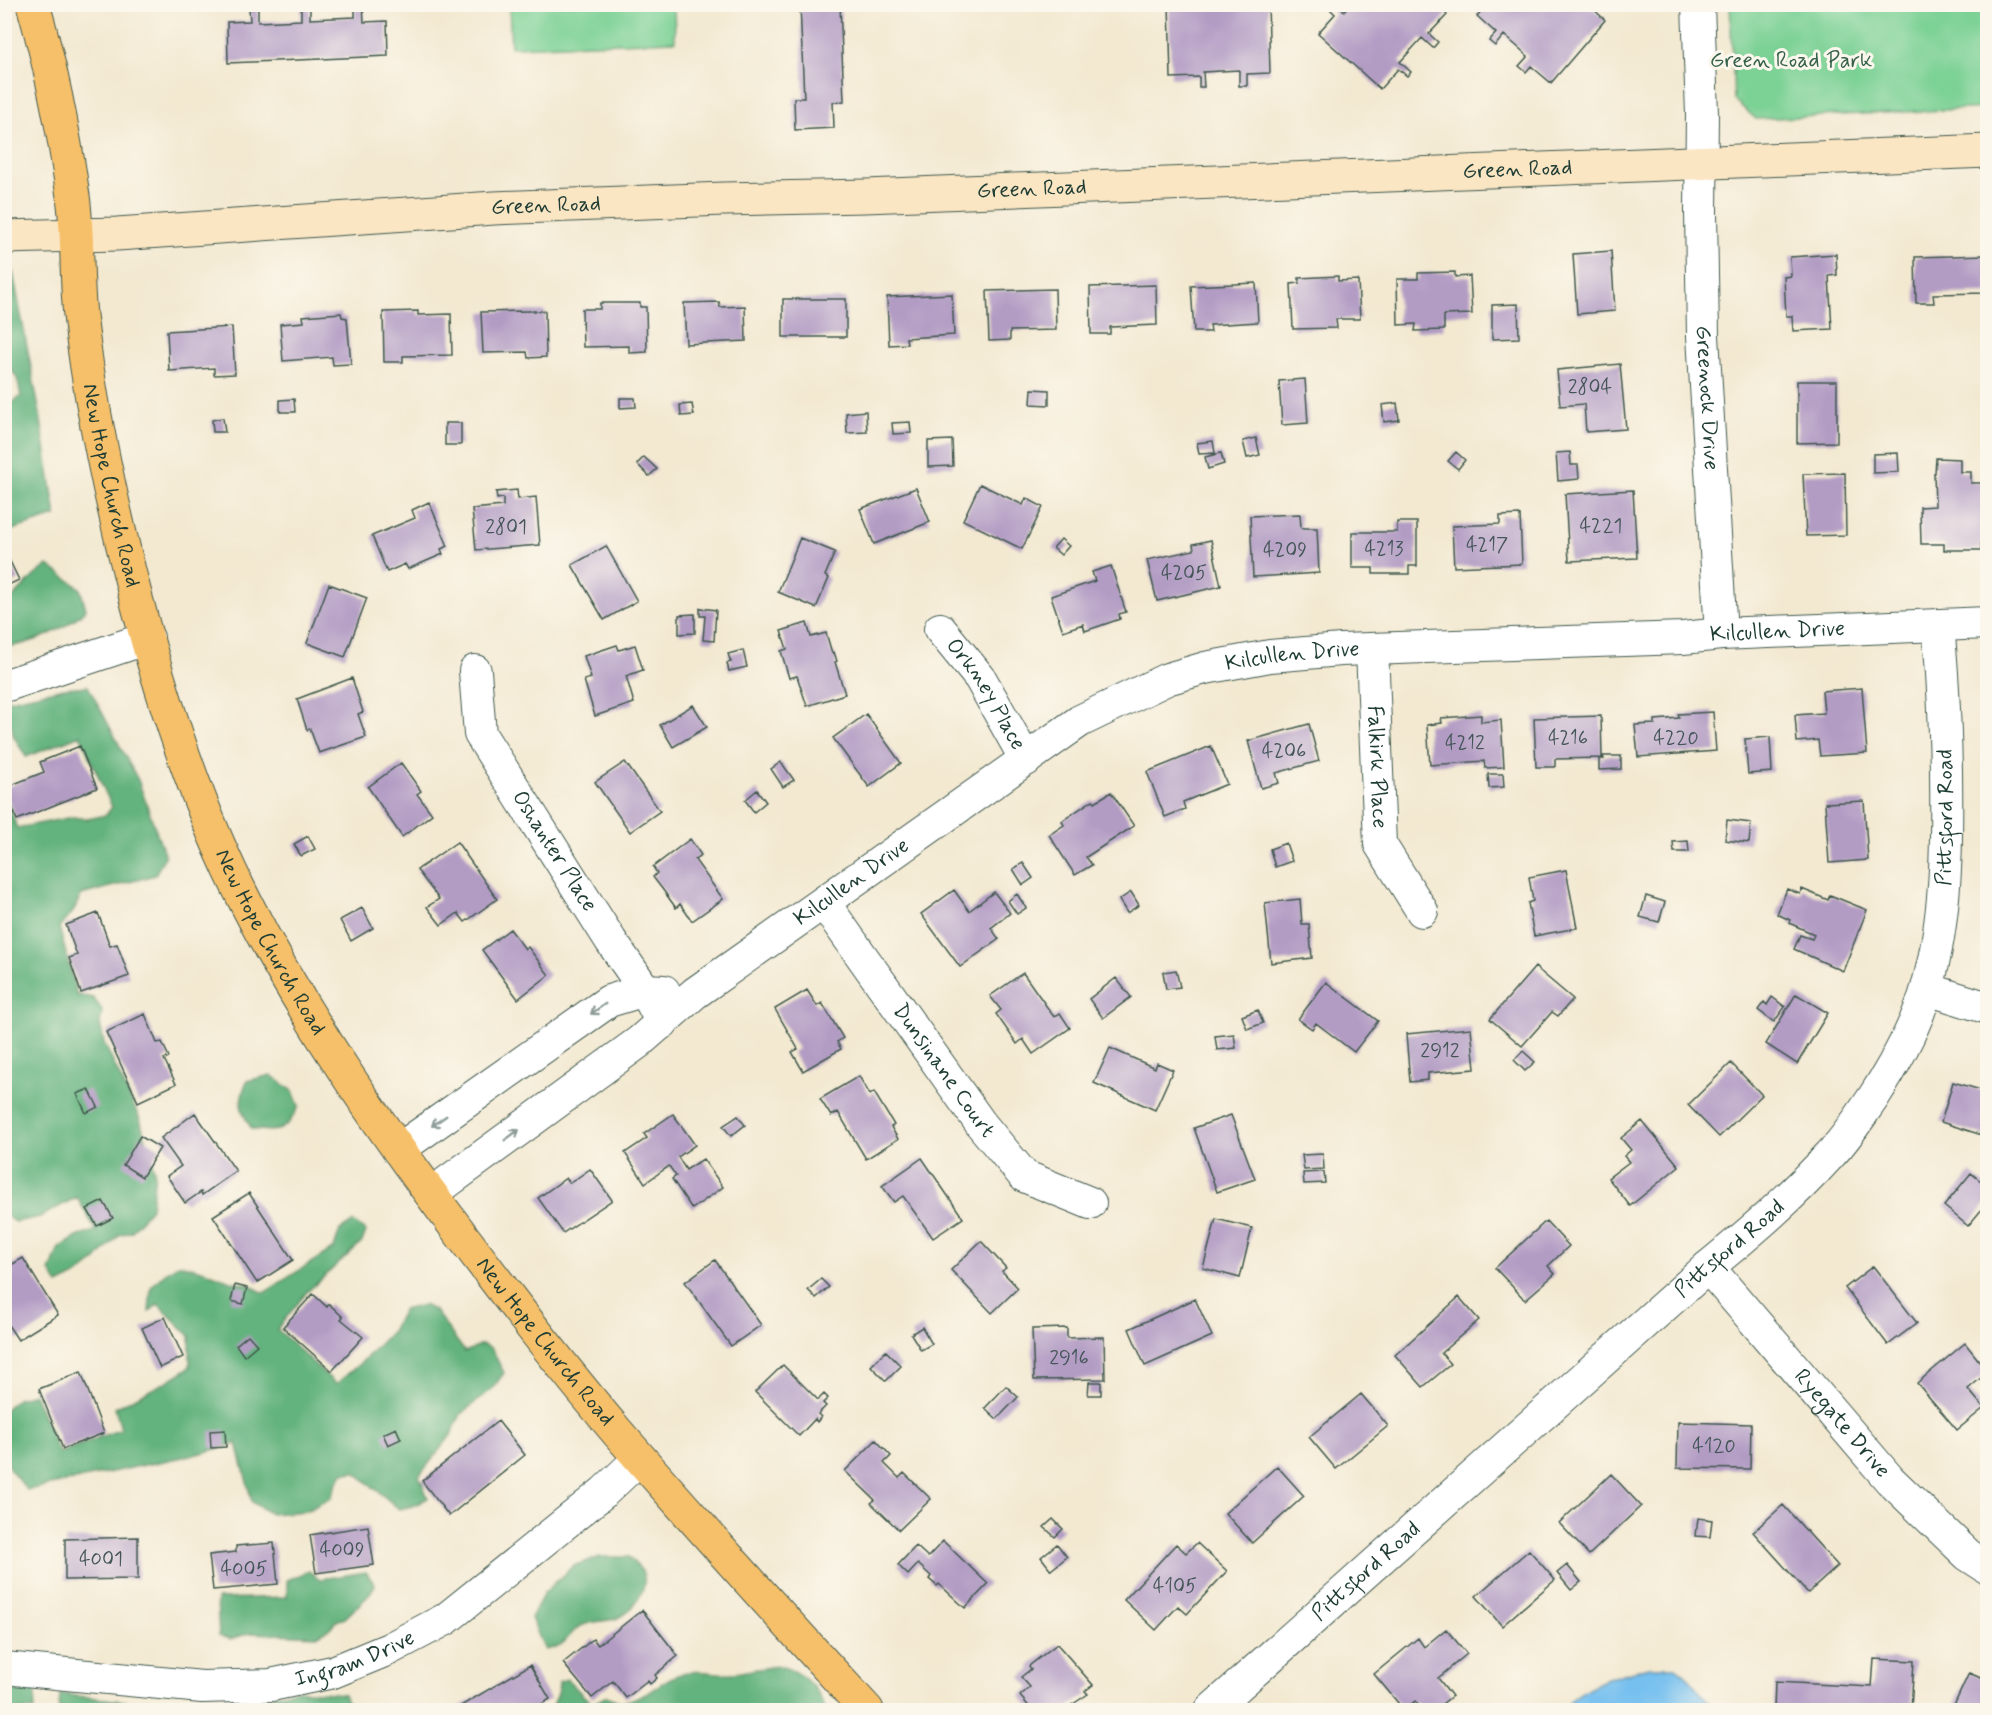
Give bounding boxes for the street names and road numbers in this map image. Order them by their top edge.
street label: Green Road [1462,154,1573,186]
street label: Green Road [976,173,1087,206]
street label: Green Road [491,190,602,222]
street label: Greenock Drive [1689,325,1725,471]
street label: New Hope Church Road [76,382,147,591]
street label: Kilcullen Drive [1709,615,1846,649]
street label: Orkney Place [939,633,1032,755]
street label: Kilcullen Drive [1223,635,1360,678]
street label: Falkirk Place [1360,705,1393,829]
street label: Pittsford Road [1930,749,1962,887]
street label: Oshanter Place [505,785,603,917]
street label: Kilcullen Drive [789,832,915,933]
street label: New Hope Church Road [208,845,332,1041]
street label: Dunsinane Court [886,998,1001,1144]
street label: Pittsford Road [1669,1194,1791,1304]
street label: New Hope Church Road [469,1252,620,1432]
street label: Ryegate Drive [1787,1363,1896,1484]
street label: Pittsford Road [1306,1516,1427,1628]
street label: Ingram Drive [292,1624,420,1694]

